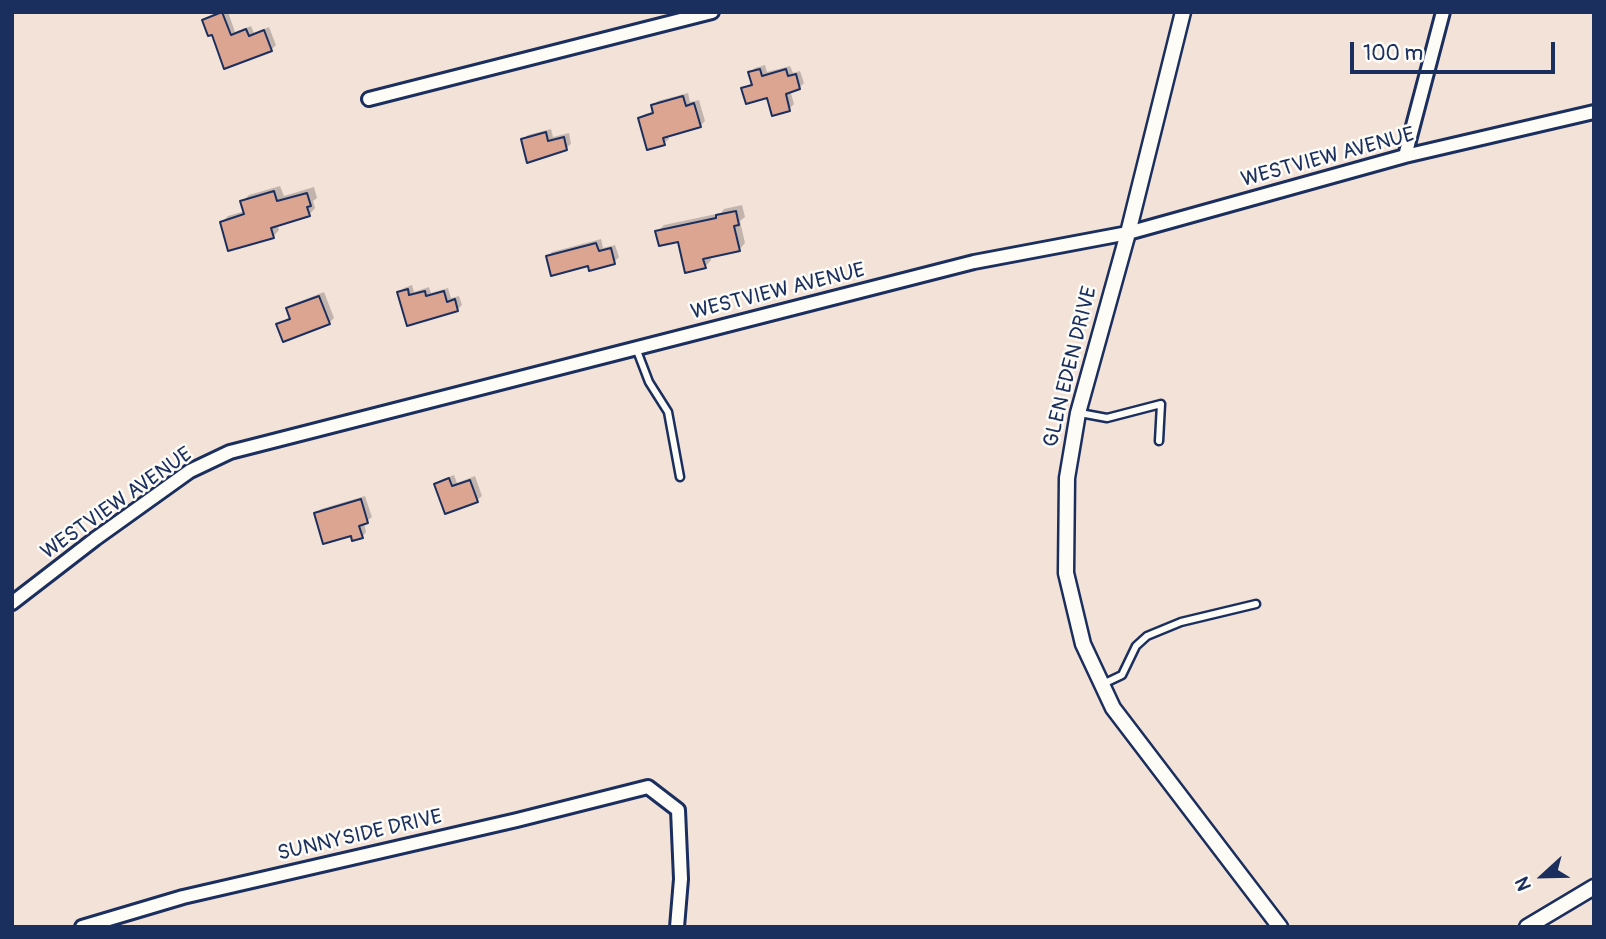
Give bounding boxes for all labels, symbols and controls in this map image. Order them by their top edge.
scale bar [1354,28,1559,72]
text: 100 m [1363,40,1423,67]
street label: WESTVIEW AVENUE [1239,123,1417,193]
street label: WESTVIEW AVENUE [688,258,868,326]
street label: GLEN EDEN DRIVE [1039,284,1103,450]
street label: WESTVIEW AVENUE [37,442,197,566]
street label: SUNNYSIDE DRIVE [275,805,445,867]
north arrow [1508,841,1578,911]
text: N [1510,873,1537,894]

